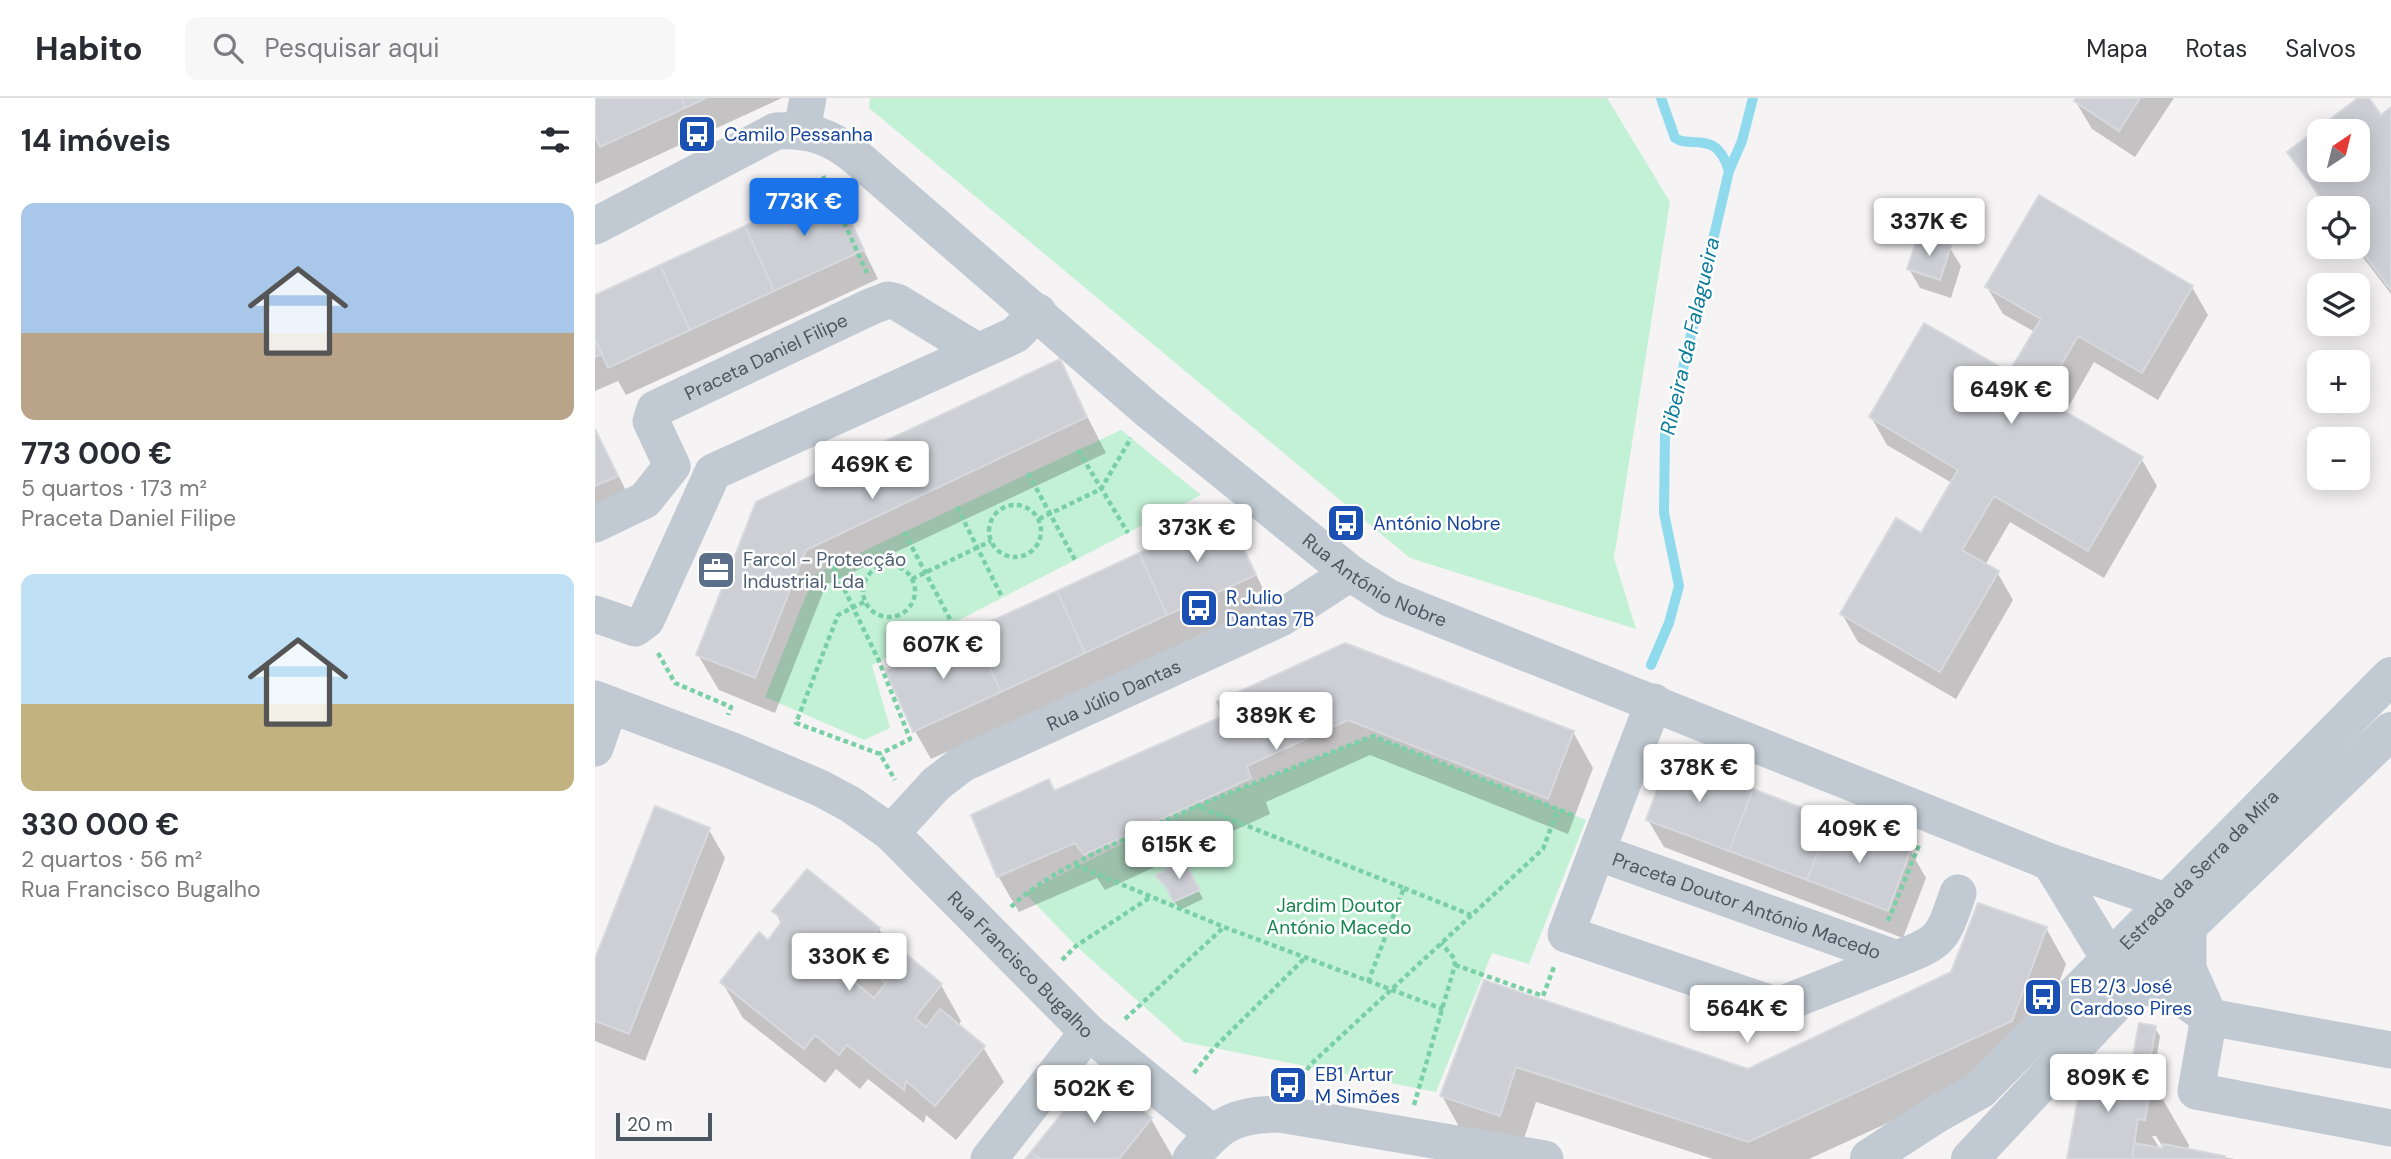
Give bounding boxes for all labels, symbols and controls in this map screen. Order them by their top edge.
search box [185,17,675,80]
text: Habito [35,27,143,70]
icon: search [209,29,247,67]
text: Pesquisar aqui [265,31,439,65]
text: Mapa [2086,33,2148,64]
text: Rotas [2186,33,2247,64]
text: Salvos [2285,33,2356,64]
bus stop icon: Camilo Pessanha [676,113,718,155]
north arrow [2307,119,2369,182]
map controls [2307,119,2370,490]
text: 14 imóveis [21,121,171,160]
icon: filters [536,121,574,159]
place label: Camilo Pessanha [724,122,873,147]
pin: 773K € [747,178,861,238]
text: 773K € [766,186,842,216]
button: locate [2307,196,2370,259]
pin: 337K € [1872,198,1986,258]
text: 337K € [1890,206,1968,236]
water label: Ribeira da Falagueira [1654,234,1726,438]
icon: home [235,248,361,374]
button: layers [2307,273,2370,336]
street label: Praceta Daniel Filipe [680,307,852,406]
button: + [2307,350,2370,413]
pin: 649K € [1954,366,2068,426]
text: 649K € [1970,374,2052,404]
button: − [2307,427,2370,490]
text: 773 000 € [21,434,172,473]
pin: 469K € [815,442,929,501]
text: 469K € [831,449,913,479]
text: 5 quartos · 173 m² [21,473,207,503]
bus stop icon: António Nobre [1325,502,1367,544]
text: Praceta Daniel Filipe [21,503,236,533]
pin: 373K € [1140,504,1254,564]
place label: António Nobre [1373,511,1501,536]
text: 373K € [1158,512,1236,542]
street label: Rua António Nobre [1297,528,1451,633]
place label: Farcol - Protecção Industrial, Lda [743,547,906,594]
office icon: Farcol - Protecção Industrial, Lda [695,549,737,591]
place label: R Julio Dantas 7B [1226,585,1314,632]
bus stop icon: R Julio Dantas 7B [1178,587,1220,629]
icon: home [235,619,361,745]
pin: 607K € [886,622,1000,681]
text: 607K € [902,629,984,659]
street label: Rua Júlio Dantas [1043,654,1185,737]
pin: 389K € [1219,692,1333,752]
text: 389K € [1235,700,1317,730]
pin: 378K € [1642,744,1756,804]
text: 378K € [1659,752,1739,782]
street label: Estrada da Serra da Mira [2114,784,2284,955]
text: 330 000 € [21,805,179,844]
pin: 409K € [1802,806,1916,865]
text: 409K € [1817,813,1901,843]
pin: 615K € [1122,822,1236,881]
text: 615K € [1141,829,1217,859]
text: 2 quartos · 56 m² [21,844,202,874]
street label: Praceta Doutor António Macedo [1609,847,1884,965]
text: Rua Francisco Bugalho [21,874,261,904]
street label: Rua Francisco Bugalho [942,885,1099,1044]
park label: Jardim Doutor António Macedo [1267,893,1411,940]
pin: 330K € [792,934,906,993]
text: 330K € [808,941,890,971]
place label: EB 2/3 José Cardoso Pires [2070,974,2192,1021]
bus stop icon: EB 2/3 José Cardoso Pires [2022,976,2064,1018]
pin: 564K € [1690,986,1804,1045]
text: 564K € [1706,993,1788,1023]
pin: 809K € [2051,1054,2165,1114]
place label: EB1 Artur M Simões [1315,1062,1400,1109]
text: 809K € [2066,1062,2150,1092]
bus stop icon: EB1 Artur M Simões [1267,1064,1309,1106]
pin: 502K € [1037,1066,1151,1125]
text: 502K € [1053,1073,1135,1103]
scale bar [616,1110,712,1142]
text: 20 m [627,1112,673,1137]

